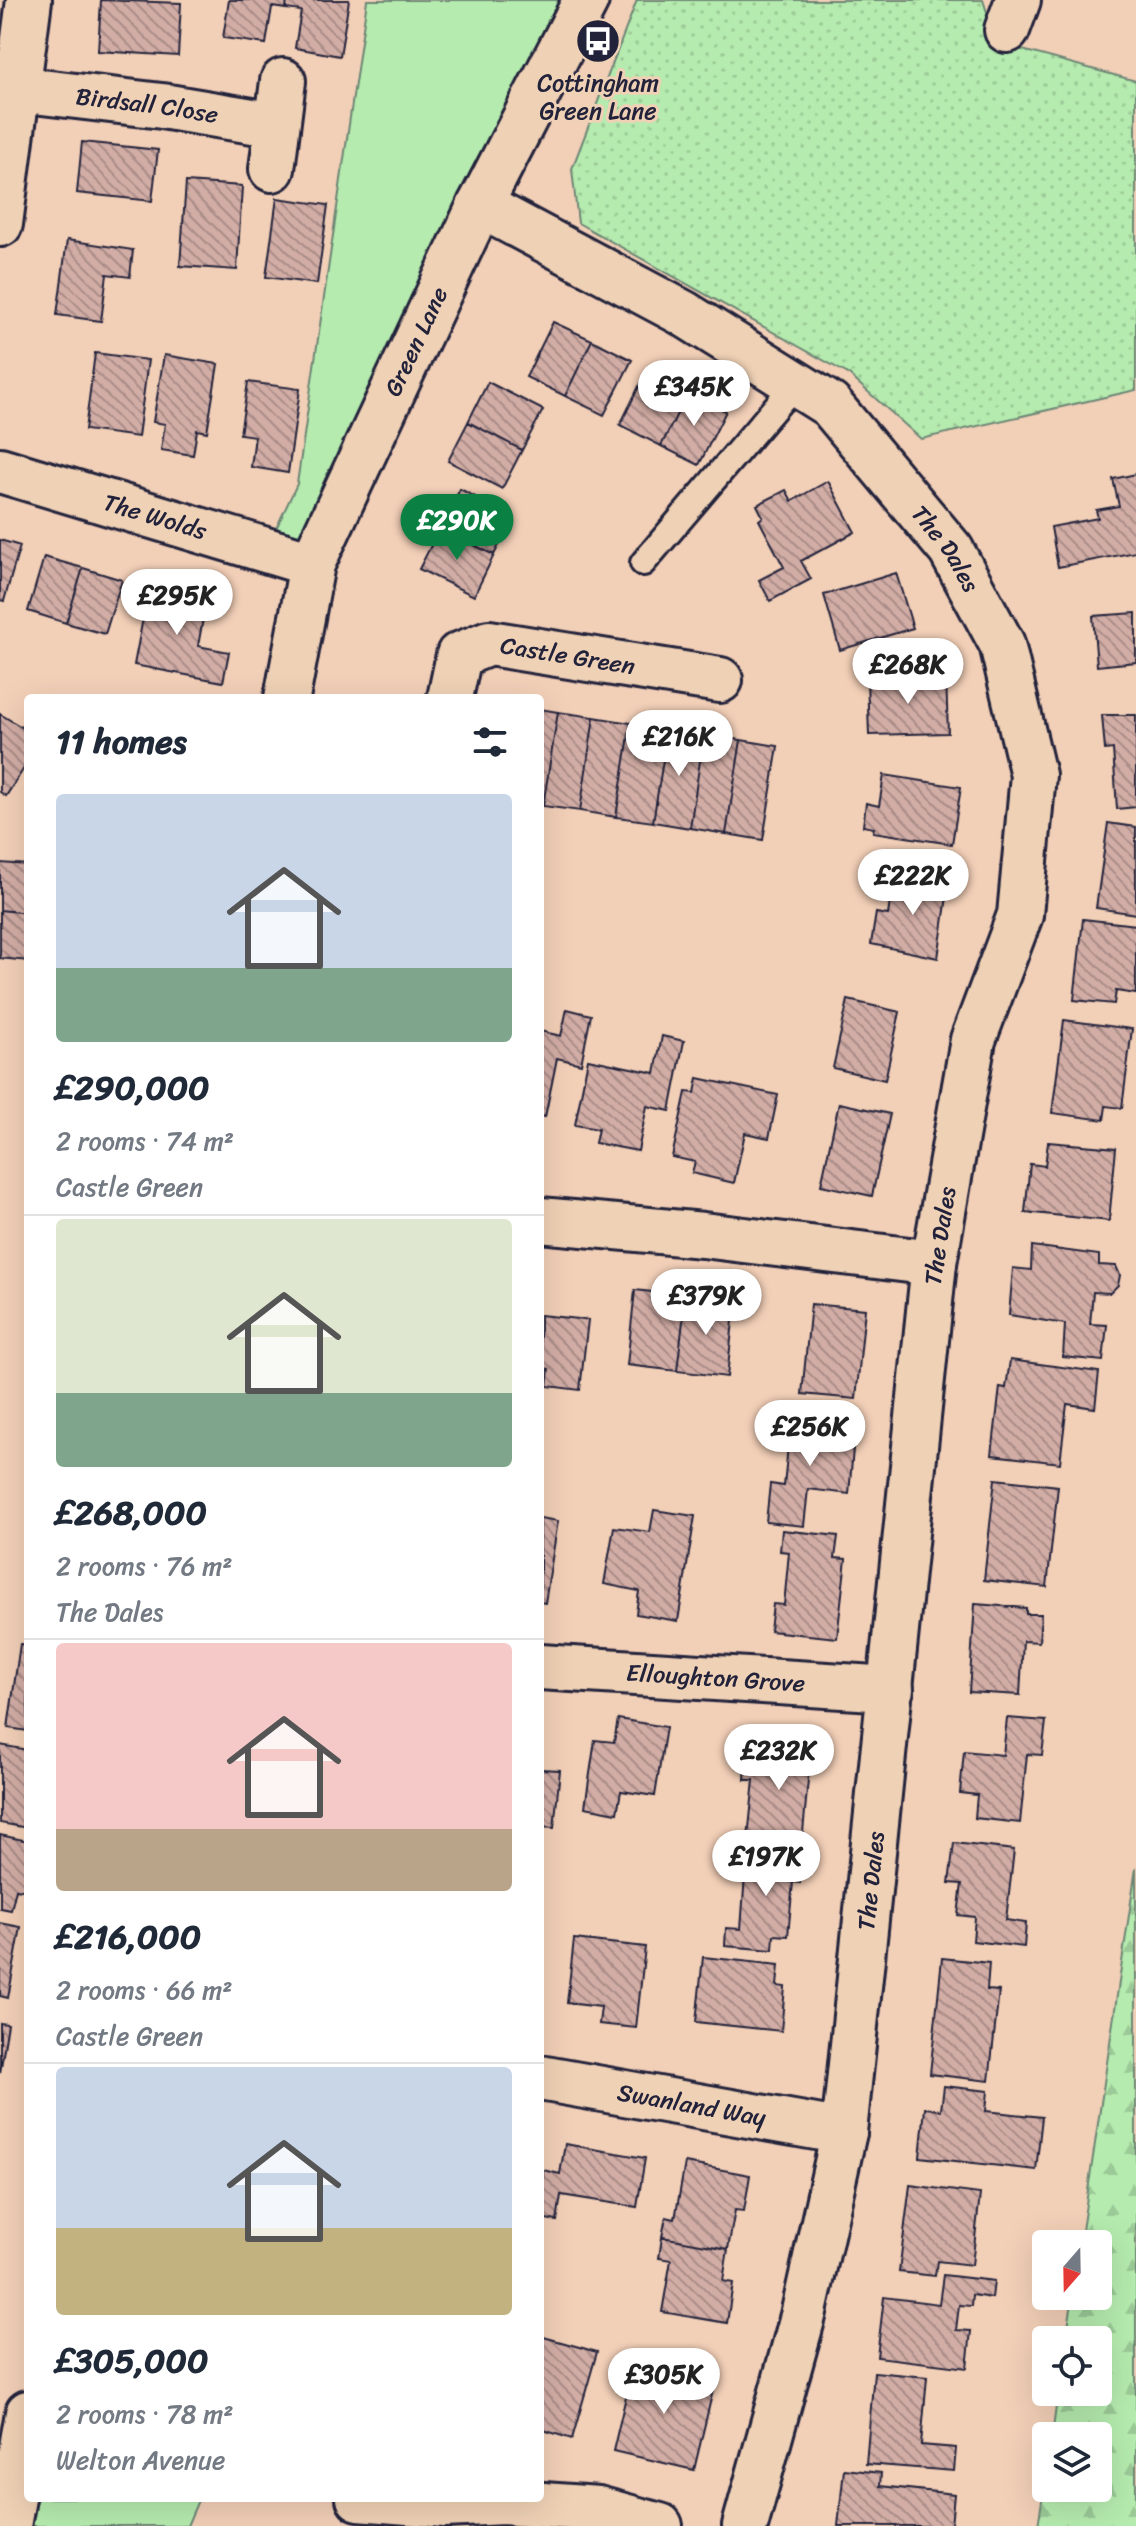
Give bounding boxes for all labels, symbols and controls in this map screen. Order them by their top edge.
bus stop icon: Cottingham Green Lane [574,17,622,65]
place label: Cottingham Green Lane [537,62,659,132]
street label: Birdsall Close [74,75,221,136]
street label: Green Lane [372,279,460,403]
pin: £345K [638,360,750,428]
text: £345K [656,363,732,409]
street label: The Wolds [98,481,213,552]
pin: £290K [401,494,513,562]
street label: The Dales [900,495,991,600]
text: £290K [419,497,496,543]
pin: £295K [121,569,233,637]
text: £295K [139,572,215,618]
street label: Castle Green [497,624,638,687]
pin: £268K [852,638,964,706]
text: £268K [870,641,946,687]
pin: £216K [623,710,735,778]
text: 11 homes [56,712,187,772]
text: £216K [644,713,714,759]
icon: filters [468,720,512,764]
icon: home [212,846,356,990]
pin: £222K [857,849,969,917]
text: £222K [876,852,950,898]
text: £290,000 [56,1058,210,1118]
text: 2 rooms · 74 m² [56,1118,234,1164]
text: Castle Green [56,1164,203,1210]
street label: The Dales [912,1184,969,1288]
pin: £379K [650,1269,762,1337]
icon: home [212,1271,356,1415]
text: £379K [669,1272,743,1318]
pin: £256K [754,1400,866,1468]
text: £256K [772,1403,848,1449]
text: £268,000 [56,1483,207,1543]
text: 2 rooms · 76 m² [56,1543,233,1589]
text: The Dales [56,1589,163,1635]
street label: Elloughton Grove [625,1651,806,1705]
icon: home [212,1695,356,1839]
pin: £232K [723,1724,835,1792]
text: £232K [742,1727,816,1773]
street label: The Dales [845,1829,897,1933]
pin: £197K [710,1830,822,1898]
text: £197K [730,1833,802,1879]
text: £216,000 [56,1907,201,1967]
text: 2 rooms · 66 m² [56,1967,232,2013]
text: Castle Green [56,2013,203,2059]
street label: Swanland Way [614,2071,770,2139]
icon: home [212,2119,356,2263]
north arrow [1032,2230,1112,2310]
map controls [1032,2230,1112,2502]
button: locate [1032,2326,1112,2406]
text: £305,000 [56,2331,209,2391]
pin: £305K [608,2348,720,2416]
text: £305K [626,2351,702,2397]
text: 2 rooms · 78 m² [56,2391,233,2437]
button: layers [1032,2422,1112,2502]
text: Welton Avenue [56,2437,225,2483]

